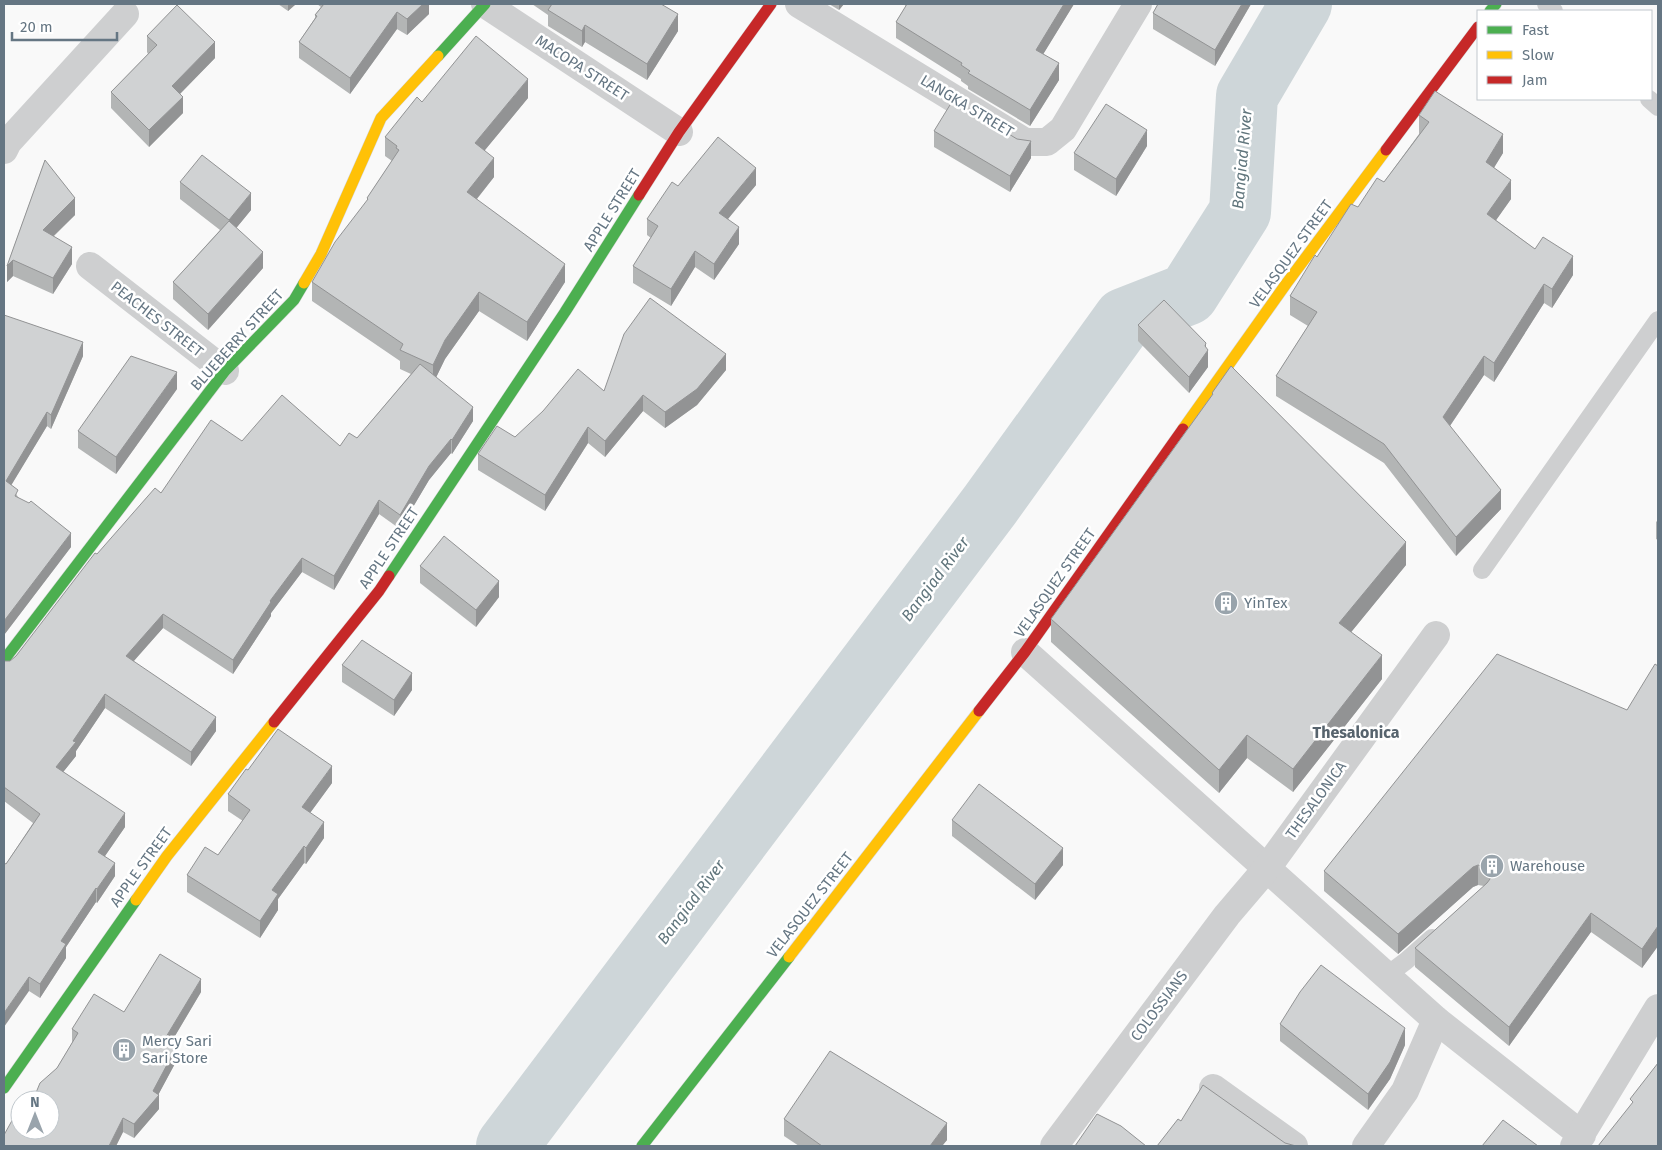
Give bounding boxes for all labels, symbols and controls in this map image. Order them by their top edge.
scale bar [12,10,118,42]
legend [1477,10,1652,100]
text: 20 m [20,18,53,36]
text: Fast [1522,21,1549,39]
street label: MACOPA STREET [532,31,632,105]
text: Slow [1522,46,1554,64]
street label: LANGKA STREET [917,71,1017,141]
text: Jam [1522,71,1548,89]
water label: Bangiad River [1228,107,1256,210]
street label: APPLE STREET [579,165,645,255]
street label: VELASQUEZ STREET [1246,196,1336,311]
street label: PEACHES STREET [107,277,207,361]
street label: BLUEBERRY STREET [187,286,287,394]
street label: APPLE STREET [355,504,423,592]
street label: VELASQUEZ STREET [1011,525,1100,641]
water label: Bangiad River [897,532,973,625]
building icon: YinTex [1213,590,1239,616]
place label: YinTex [1244,594,1288,612]
district label: Thesalonica [1313,723,1400,742]
street label: THESALONICA [1282,757,1350,842]
street label: APPLE STREET [106,824,176,910]
street label: VELASQUEZ STREET [763,848,857,961]
building icon: Warehouse [1479,853,1505,879]
water label: Bangiad River [653,855,729,948]
place label: Warehouse [1510,857,1585,875]
street label: COLOSSIANS [1127,967,1191,1045]
place label: Mercy Sari Sari Store [142,1032,212,1067]
building icon: Mercy Sari Sari Store [111,1037,137,1063]
north arrow [10,1090,60,1140]
text: N [30,1094,40,1111]

